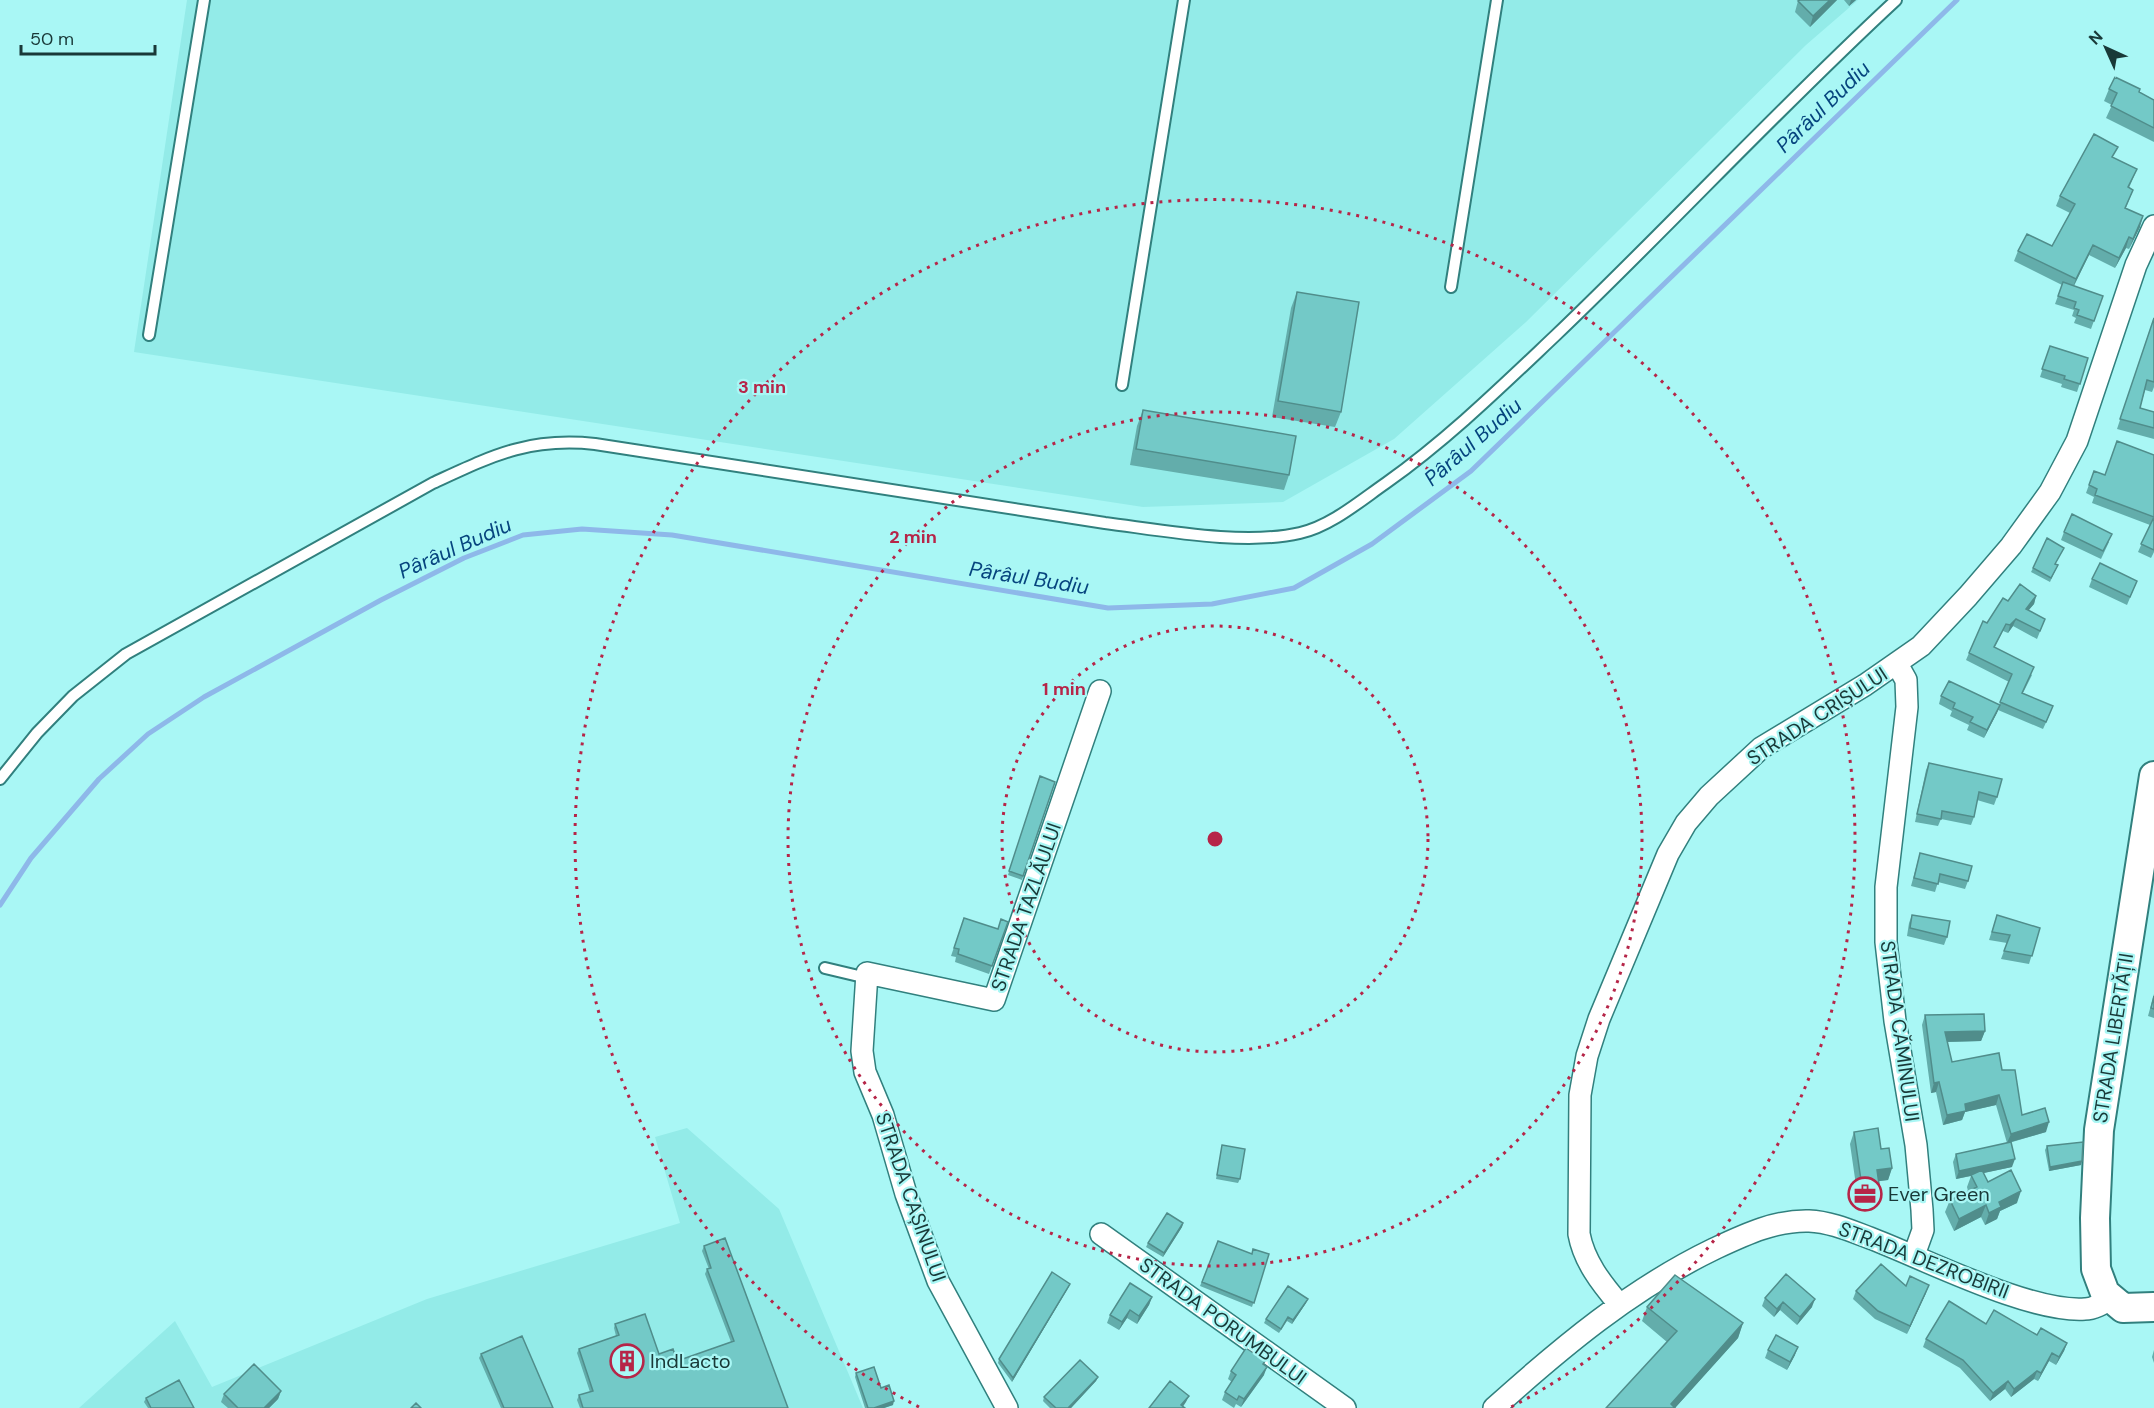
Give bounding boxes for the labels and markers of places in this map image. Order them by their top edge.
centre of rings [1205,829,1225,849]
office icon: Ever Green [1847,1176,1883,1212]
place label: Ever Green [1888,1181,1990,1207]
building icon: IndLacto [609,1343,645,1379]
place label: IndLacto [650,1348,731,1374]

